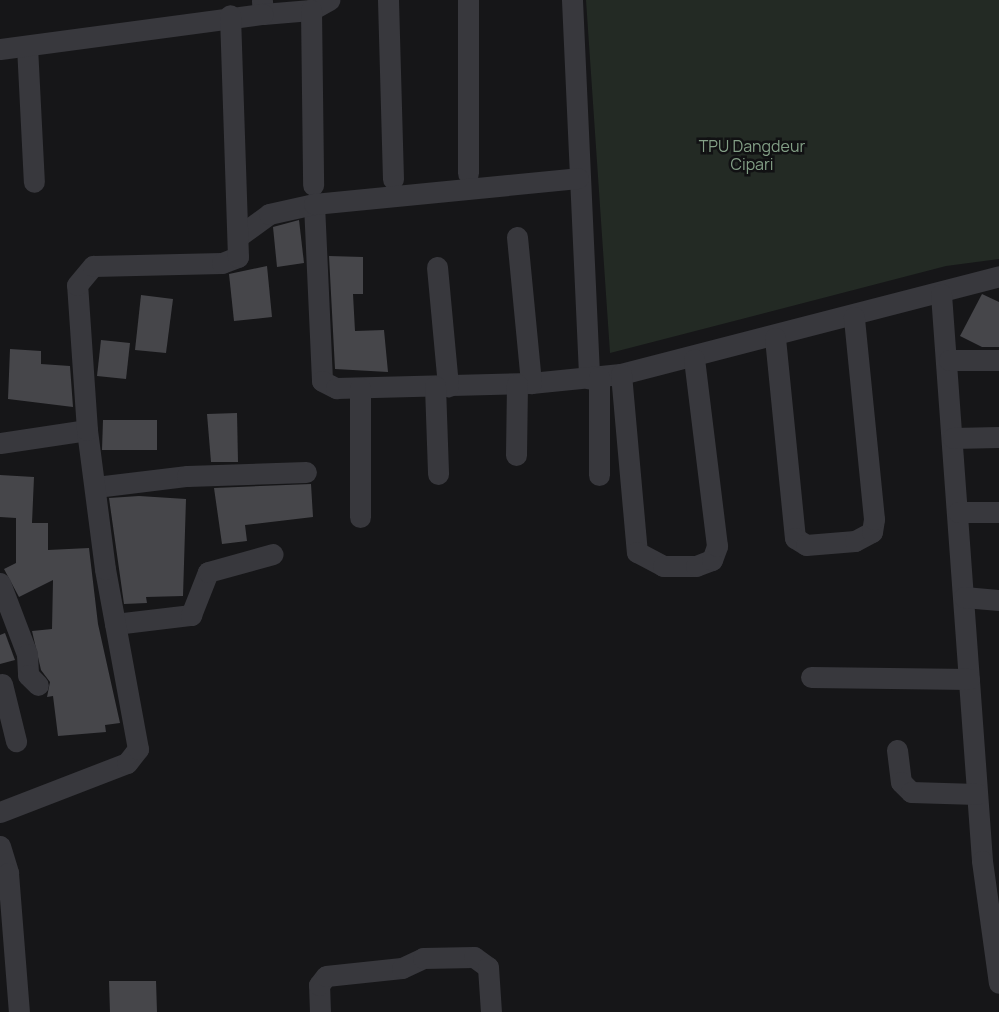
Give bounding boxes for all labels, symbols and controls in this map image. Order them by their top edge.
park label: TPU Dangdeur Cipari [699,136,805,174]

